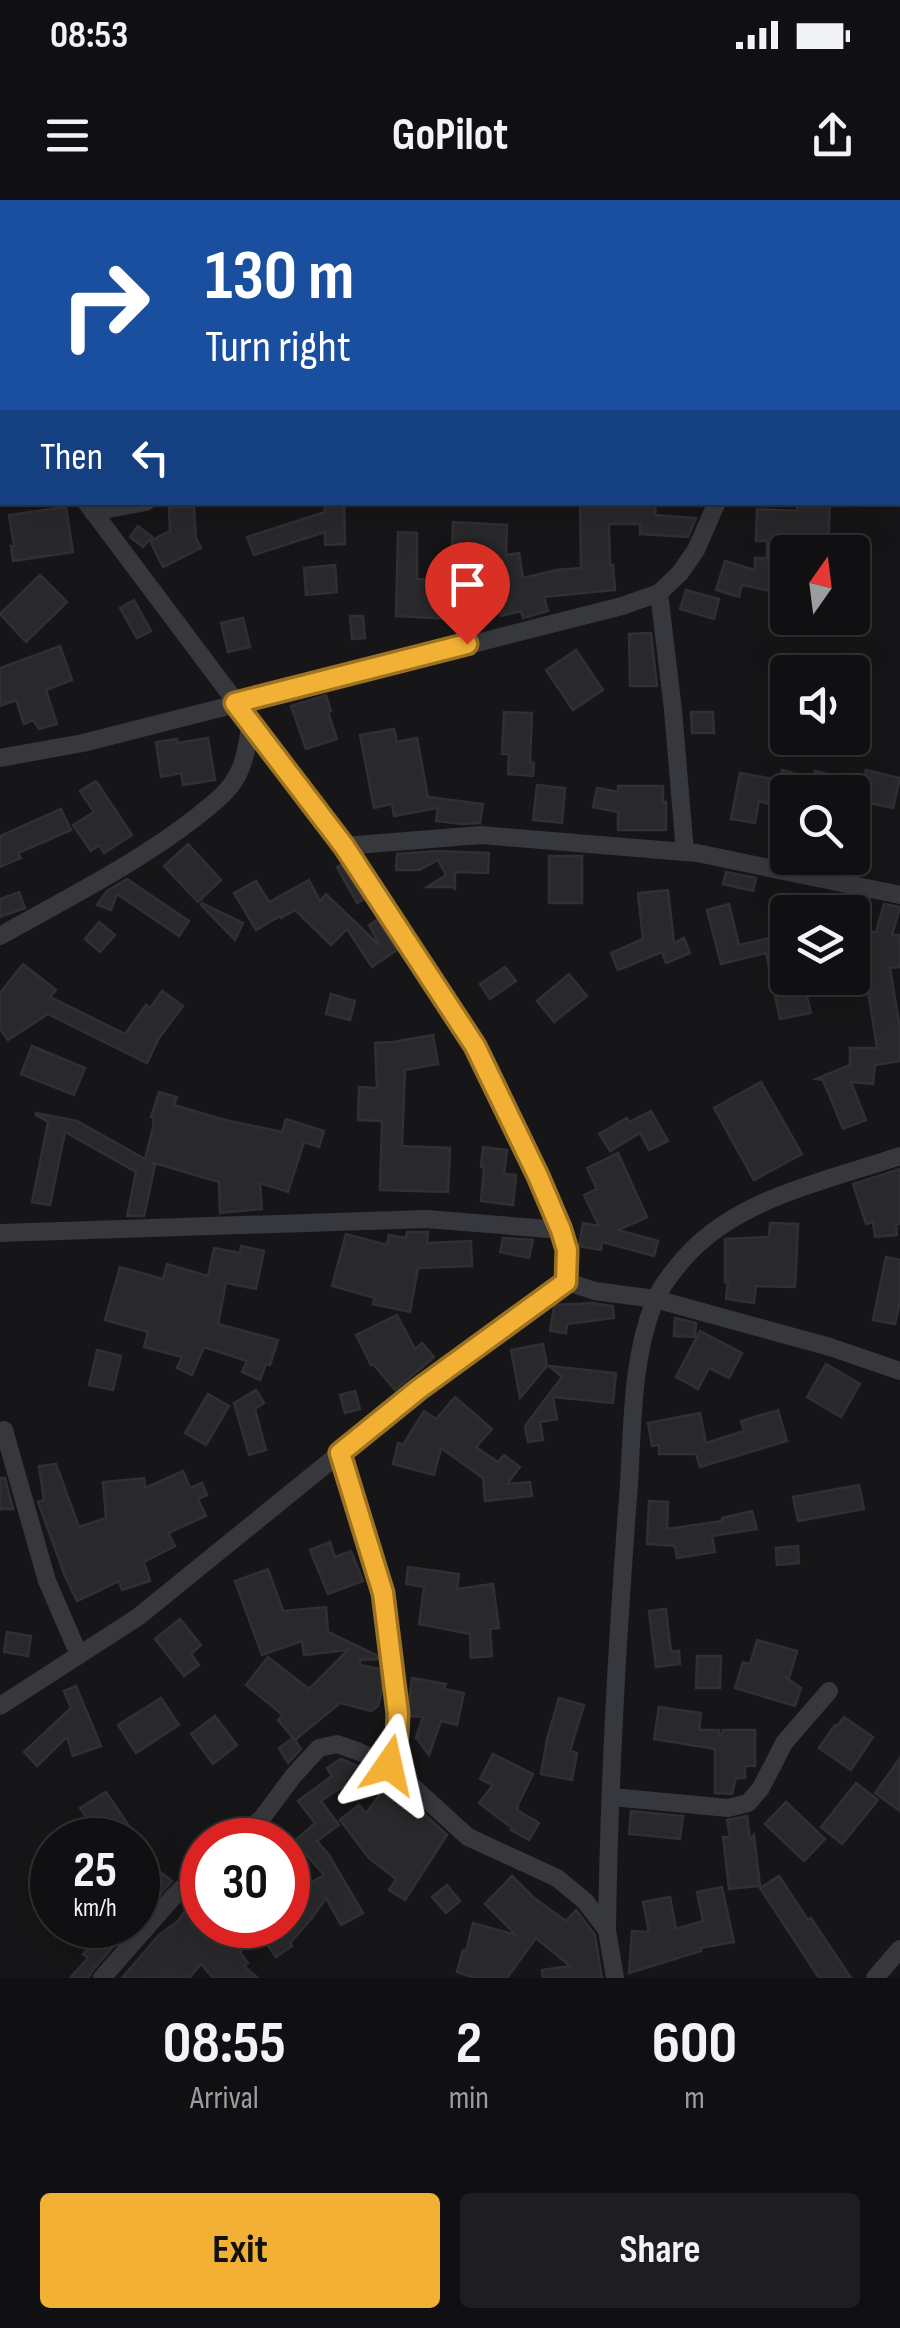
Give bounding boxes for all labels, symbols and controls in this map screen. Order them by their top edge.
text: 08:53 [50,13,128,58]
icon: menu [40,108,95,163]
text: GoPilot [392,108,508,163]
icon: share [805,108,860,163]
text: 130 m [205,235,354,319]
icon: right [40,240,170,370]
text: Turn right [205,320,351,375]
icon: left [123,430,178,485]
text: Then [40,435,103,480]
north arrow [770,535,870,635]
map controls [770,535,870,995]
pin [425,542,510,645]
icon: arrive [440,557,495,612]
button: sound [770,655,870,755]
button: search [770,775,870,875]
button: layers [770,895,870,995]
position arrow [337,1713,441,1817]
speed limit sign: 30 [180,1818,310,1948]
text: 25 [73,1841,117,1901]
text: km/h [73,1893,117,1924]
text: 08:55 [163,2008,286,2080]
text: 2 [456,2008,482,2080]
text: 600 [652,2008,737,2080]
text: Arrival [190,2079,259,2118]
text: min [449,2079,489,2118]
text: m [684,2079,705,2118]
button: Exit [40,2193,440,2308]
button: Share [460,2193,860,2308]

